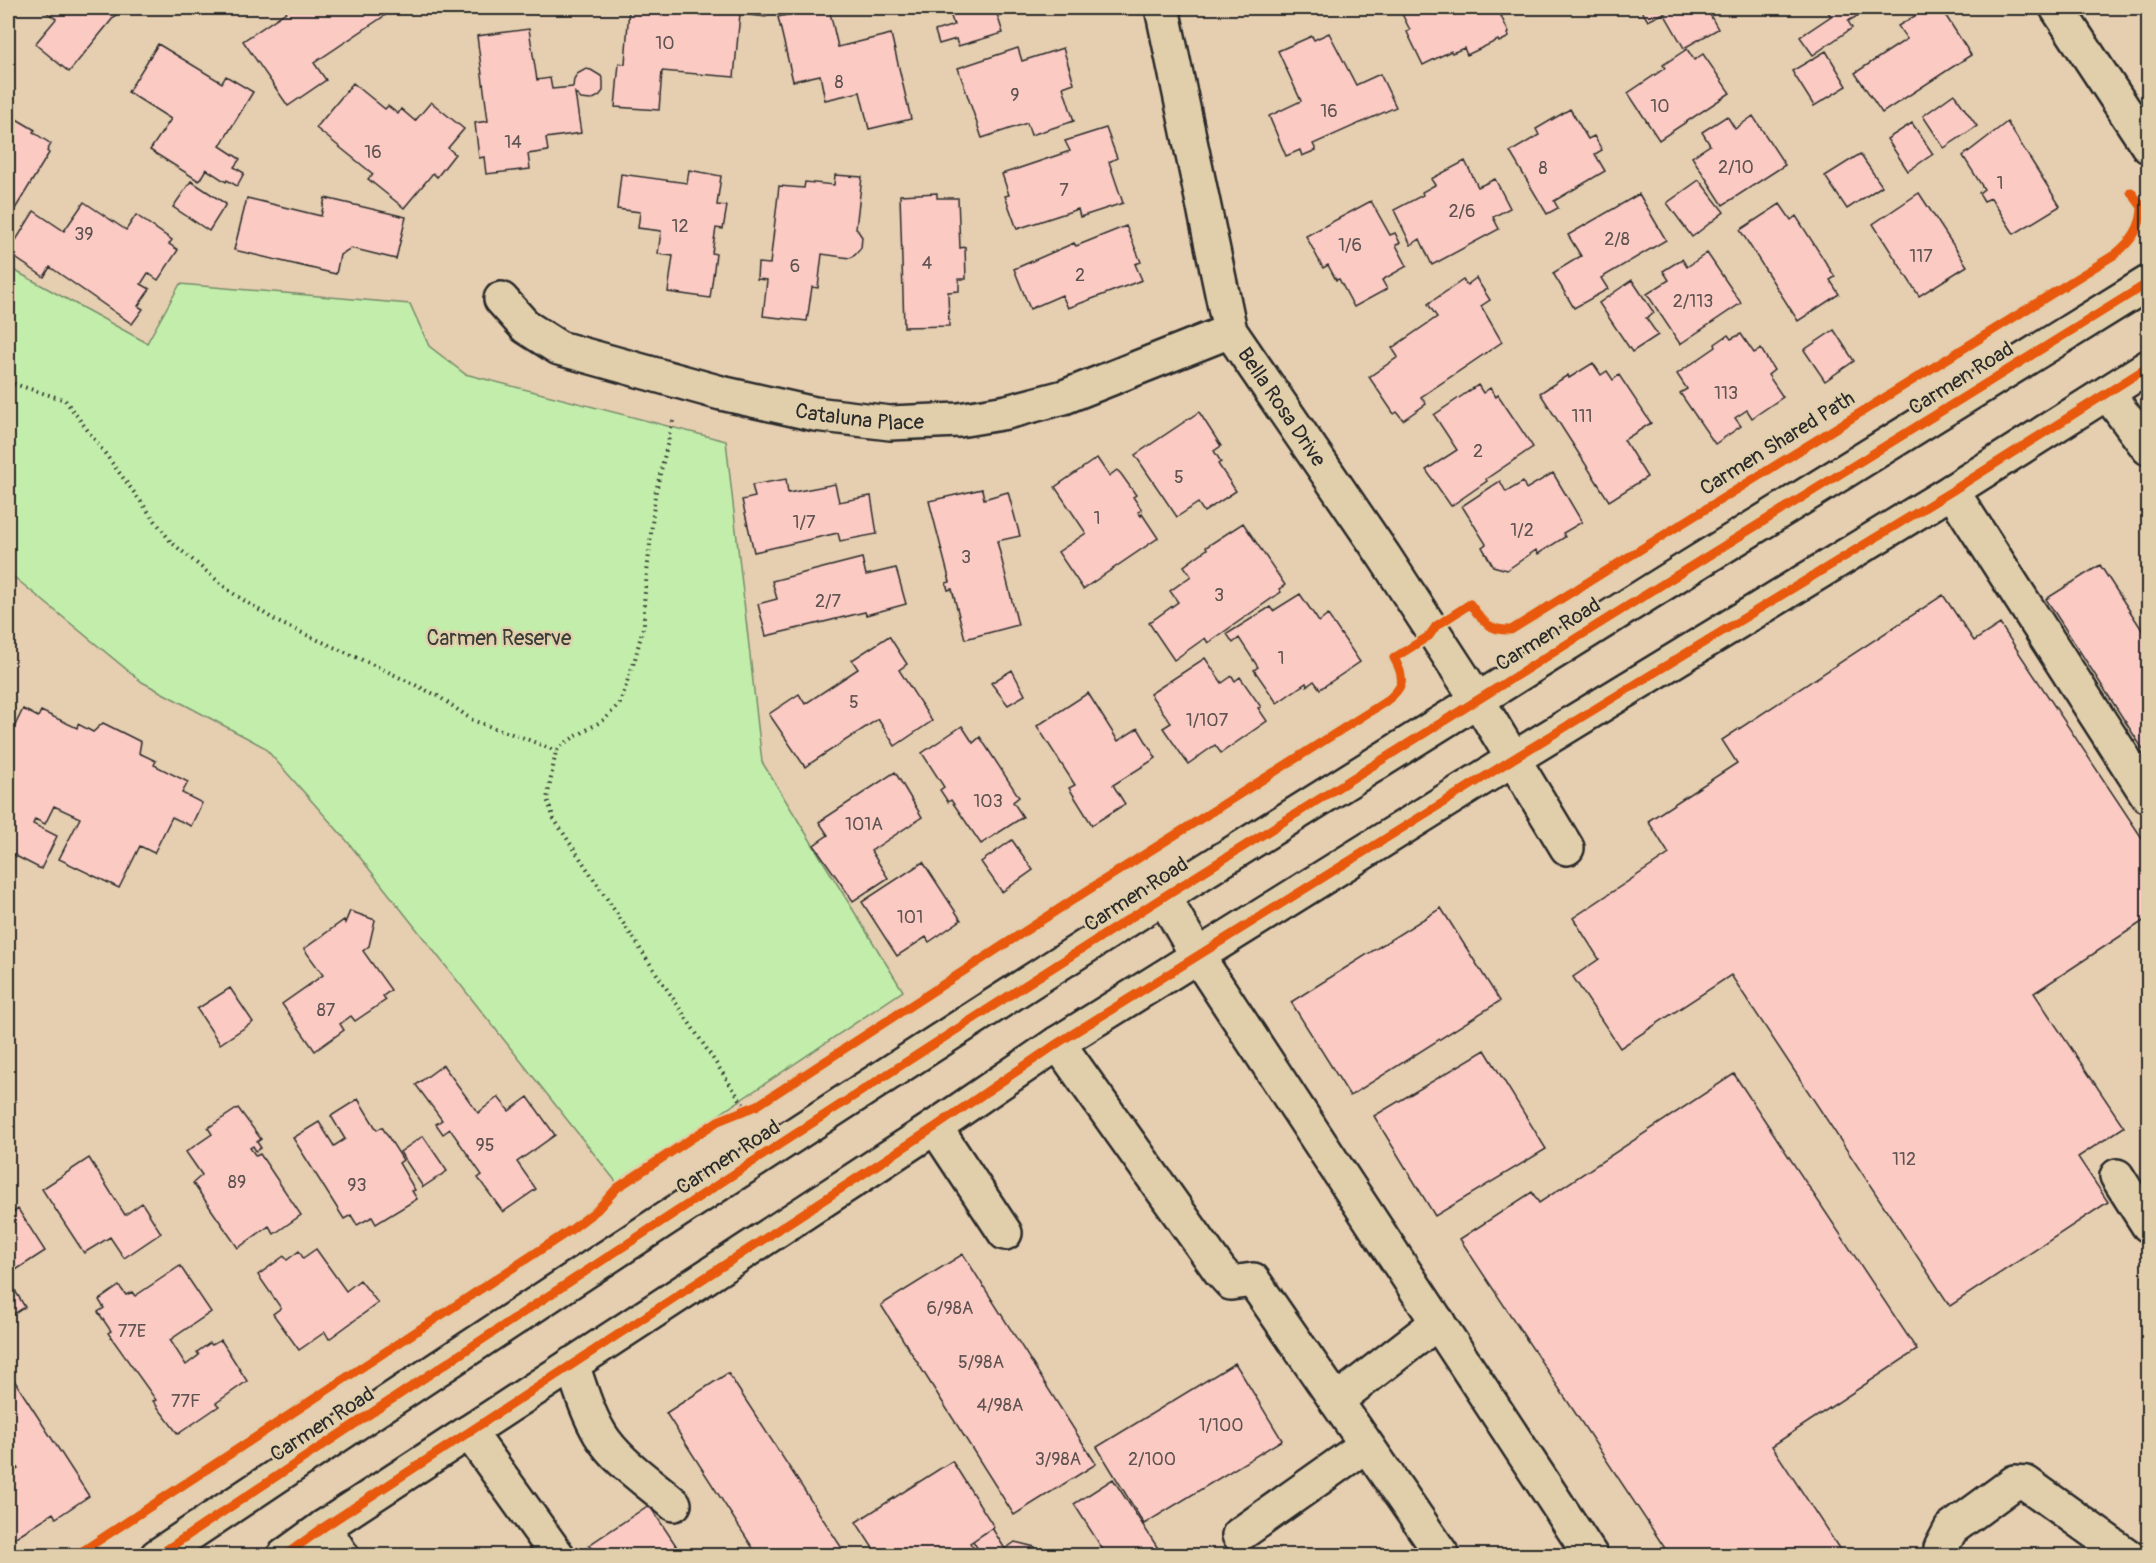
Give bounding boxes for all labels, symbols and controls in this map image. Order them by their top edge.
house number: 10 [655,32,675,55]
house number: 8 [834,71,844,94]
house number: 9 [1010,84,1020,107]
house number: 10 [1650,95,1670,118]
house number: 16 [1320,100,1338,123]
house number: 14 [504,131,522,154]
house number: 16 [364,141,382,164]
house number: 2/10 [1718,156,1754,179]
house number: 8 [1538,157,1548,180]
house number: 1 [1996,172,2004,195]
house number: 7 [1059,179,1069,202]
house number: 2/6 [1449,200,1476,223]
house number: 12 [671,215,689,238]
house number: 39 [74,223,94,246]
house number: 2/8 [1604,228,1630,251]
house number: 1/6 [1338,234,1362,257]
house number: 117 [1909,245,1933,268]
house number: 4 [922,252,933,275]
house number: 6 [790,255,800,278]
house number: 2 [1075,264,1085,287]
house number: 2/113 [1673,290,1713,313]
street label: Carmen Road [1904,336,2019,421]
street label: Bella Rosa Drive [1231,342,1332,472]
house number: 113 [1714,382,1738,405]
street label: Carmen Shared Path [1695,385,1860,502]
street label: Cataluna Place [793,397,925,437]
house number: 111 [1571,405,1593,428]
house number: 2 [1473,440,1483,463]
house number: 5 [1174,466,1184,489]
house number: 1 [1093,507,1101,530]
house number: 1/7 [792,511,816,534]
house number: 1/2 [1510,519,1534,542]
house number: 3 [961,546,971,569]
house number: 3 [1214,584,1224,607]
house number: 2/7 [815,590,842,613]
street label: Carmen Road [1491,592,1606,677]
park label: Carmen Reserve [427,625,572,652]
house number: 1 [1277,647,1285,670]
house number: 5 [849,691,859,714]
house number: 1/107 [1186,709,1229,732]
house number: 103 [973,790,1003,813]
house number: 101A [845,813,883,836]
street label: Carmen Road [1079,851,1193,938]
house number: 101 [897,906,923,929]
house number: 87 [317,999,336,1022]
street label: Carmen Road [671,1114,785,1201]
house number: 95 [475,1134,495,1157]
house number: 112 [1892,1148,1916,1171]
house number: 89 [228,1171,246,1194]
house number: 93 [347,1174,367,1197]
house number: 6/98A [927,1297,974,1320]
house number: 77E [118,1320,146,1343]
house number: 5/98A [958,1351,1004,1374]
street label: Carmen Road [265,1381,379,1468]
house number: 77F [171,1390,201,1413]
house number: 4/98A [977,1394,1024,1417]
house number: 1/100 [1198,1414,1244,1437]
house number: 3/98A [1035,1448,1082,1471]
house number: 2/100 [1128,1448,1176,1471]

